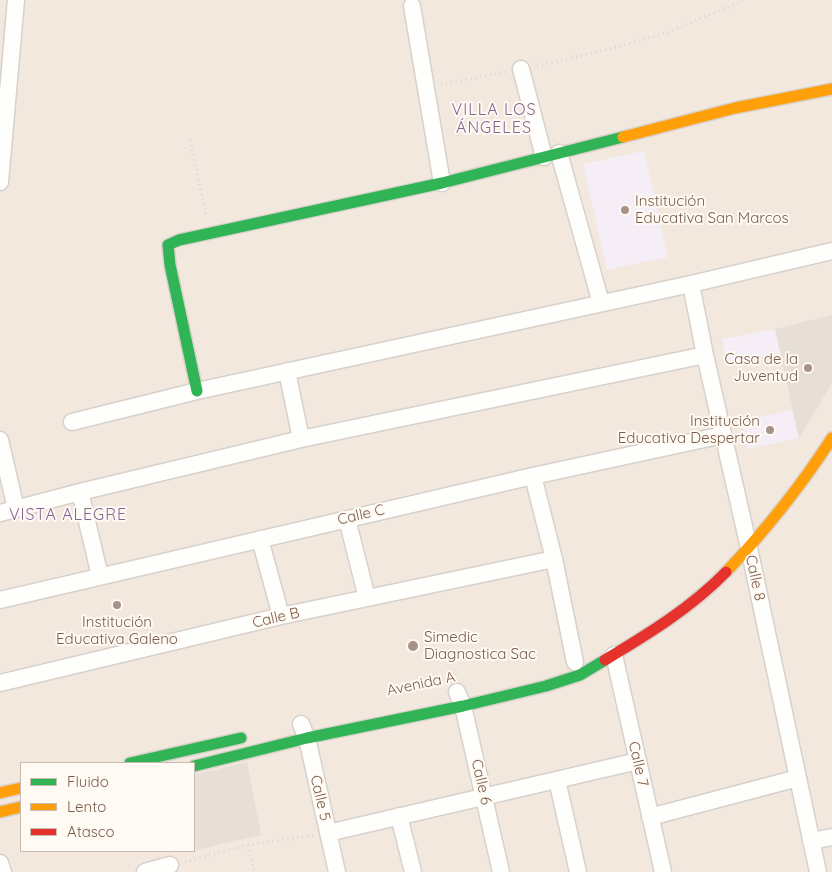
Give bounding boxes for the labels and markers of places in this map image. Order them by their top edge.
place label: Institución Educativa San Marcos [635,192,789,227]
marker: Institución Educativa San Marcos [619,204,631,216]
place label: Casa de la Juventud [725,350,798,385]
marker: Casa de la Juventud [802,362,814,374]
place label: Institución Educativa Despertar [618,412,760,447]
marker: Institución Educativa Despertar [764,424,776,436]
marker: Institución Educativa Galeno [111,599,123,611]
place label: Institución Educativa Galeno [56,613,178,648]
place label: Simedic Diagnostica Sac [424,628,536,663]
marker: Simedic Diagnostica Sac [406,639,420,653]

